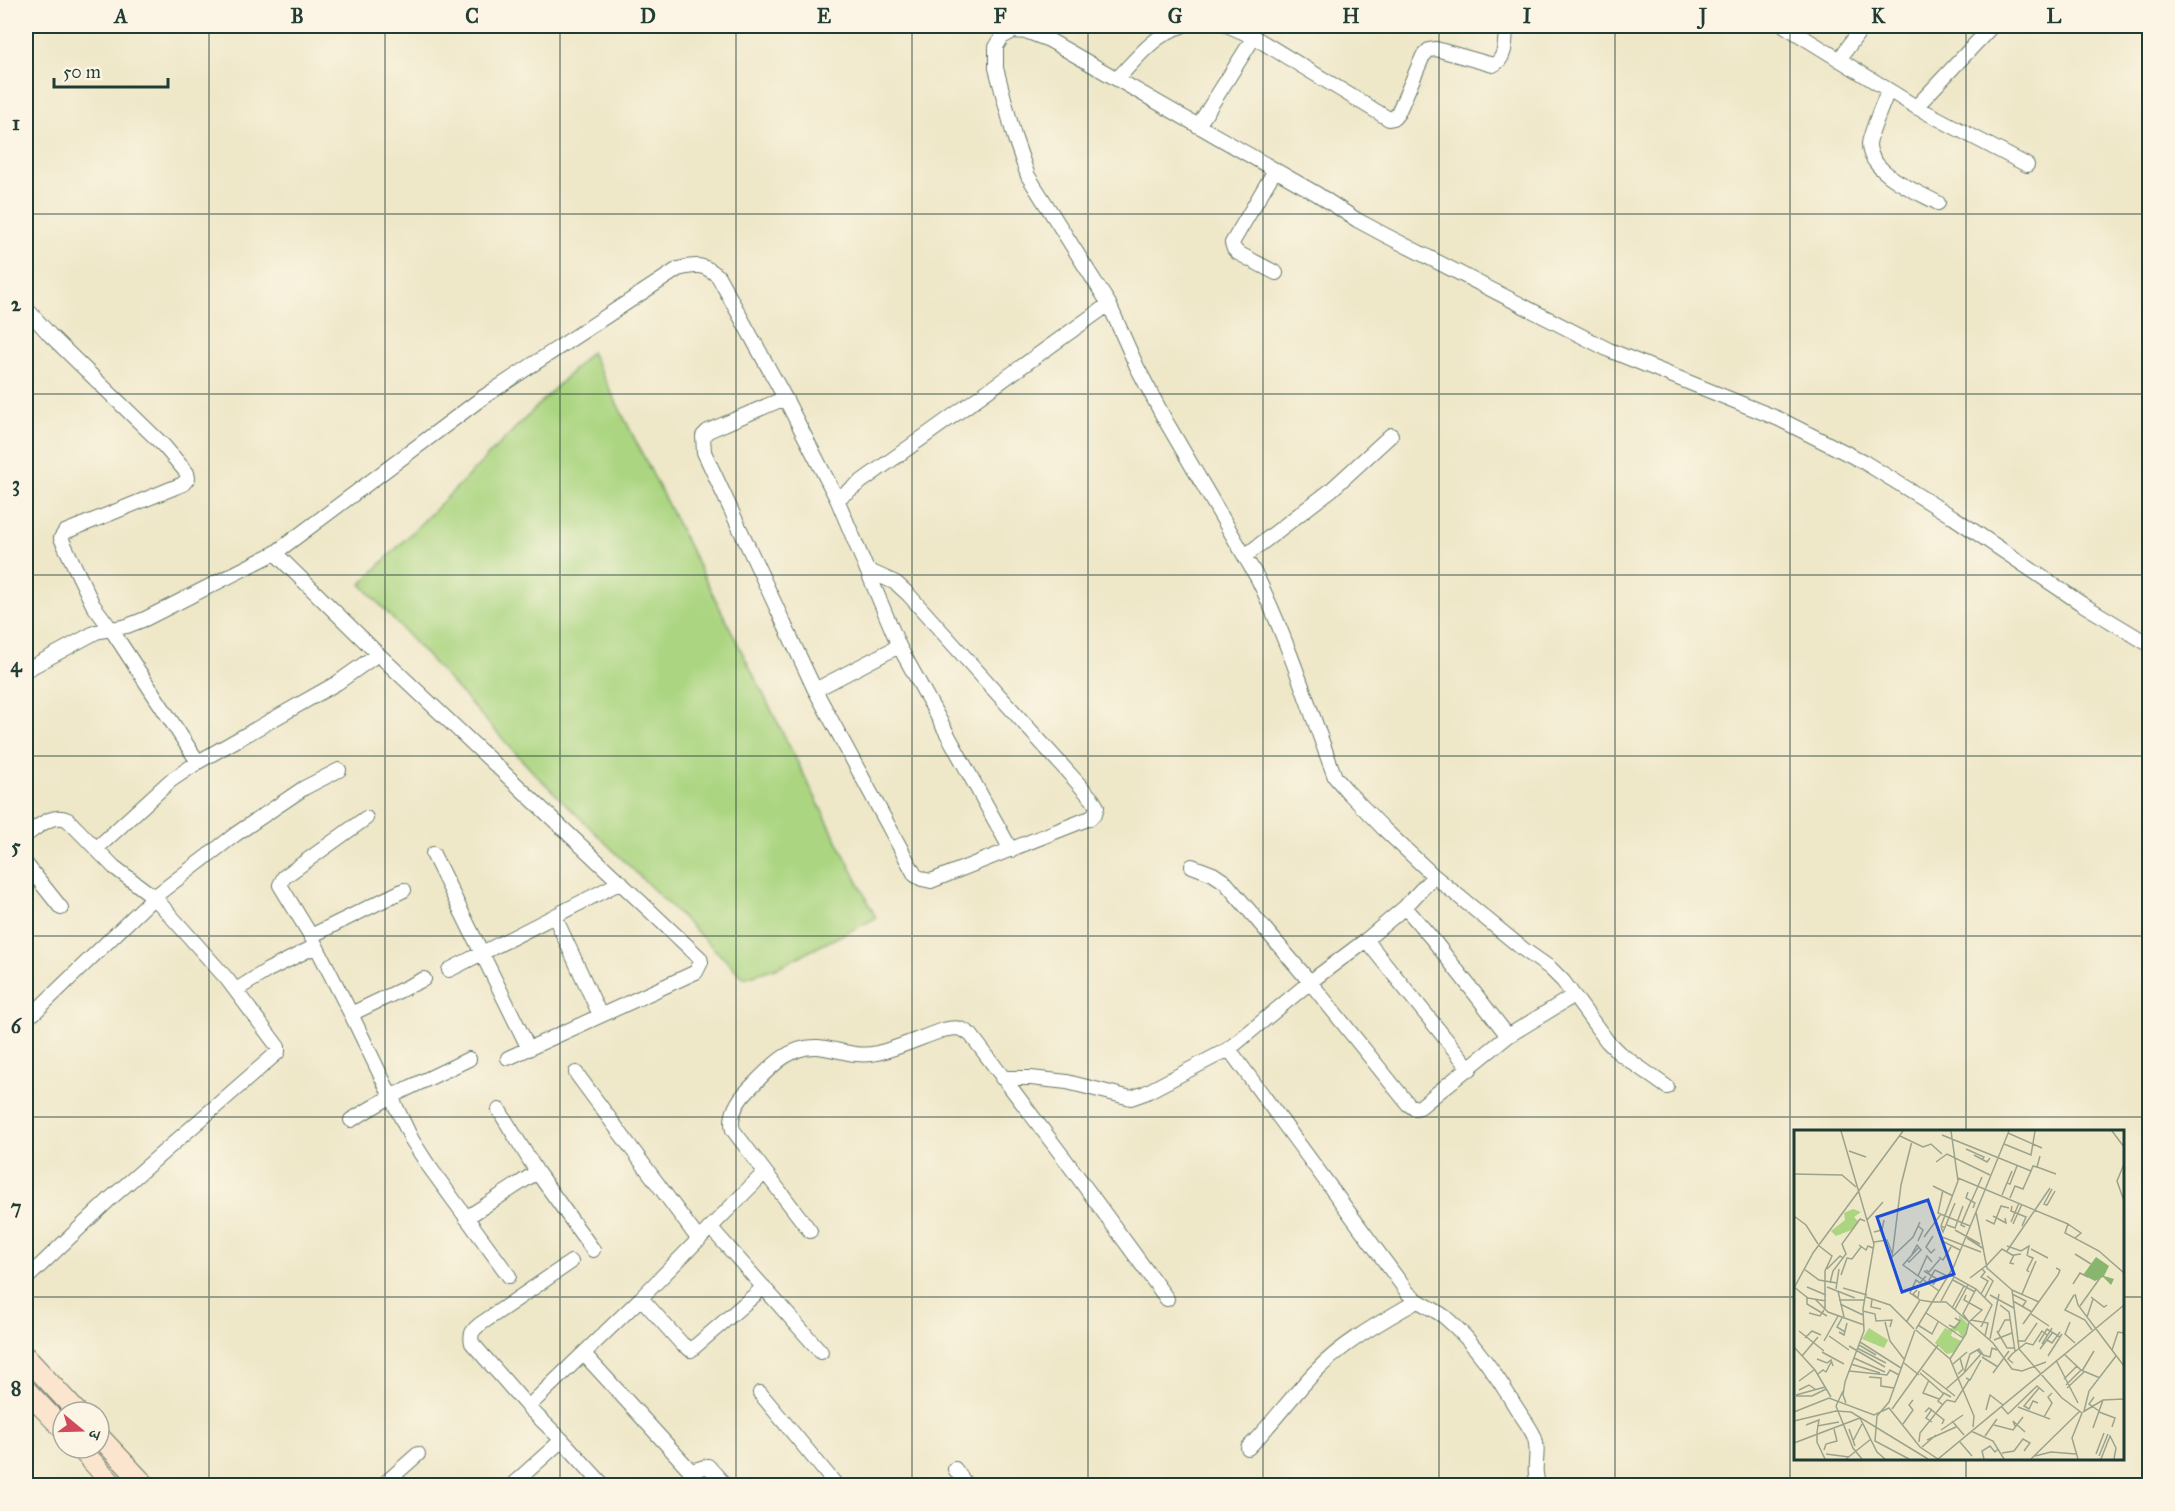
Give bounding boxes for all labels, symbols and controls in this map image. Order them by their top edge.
text: A [112,4,128,28]
text: B [290,4,304,28]
text: C [465,4,479,28]
text: D [640,4,656,28]
text: E [817,4,832,28]
text: F [993,4,1007,28]
text: G [1168,4,1183,28]
text: H [1342,4,1360,28]
text: I [1523,4,1532,28]
text: J [1696,4,1708,30]
text: K [1871,4,1886,28]
text: L [2047,4,2062,28]
scale bar [54,51,168,89]
text: 50 m [63,61,101,83]
text: 1 [12,111,20,135]
text: 2 [11,292,22,316]
text: 3 [12,472,20,497]
text: 4 [10,653,22,678]
text: 5 [11,834,21,858]
text: 6 [11,1014,23,1038]
inset map [1794,1130,2124,1460]
text: 7 [11,1195,22,1219]
text: 8 [11,1376,21,1400]
north arrow [51,1400,111,1460]
text: उ [84,1427,105,1443]

